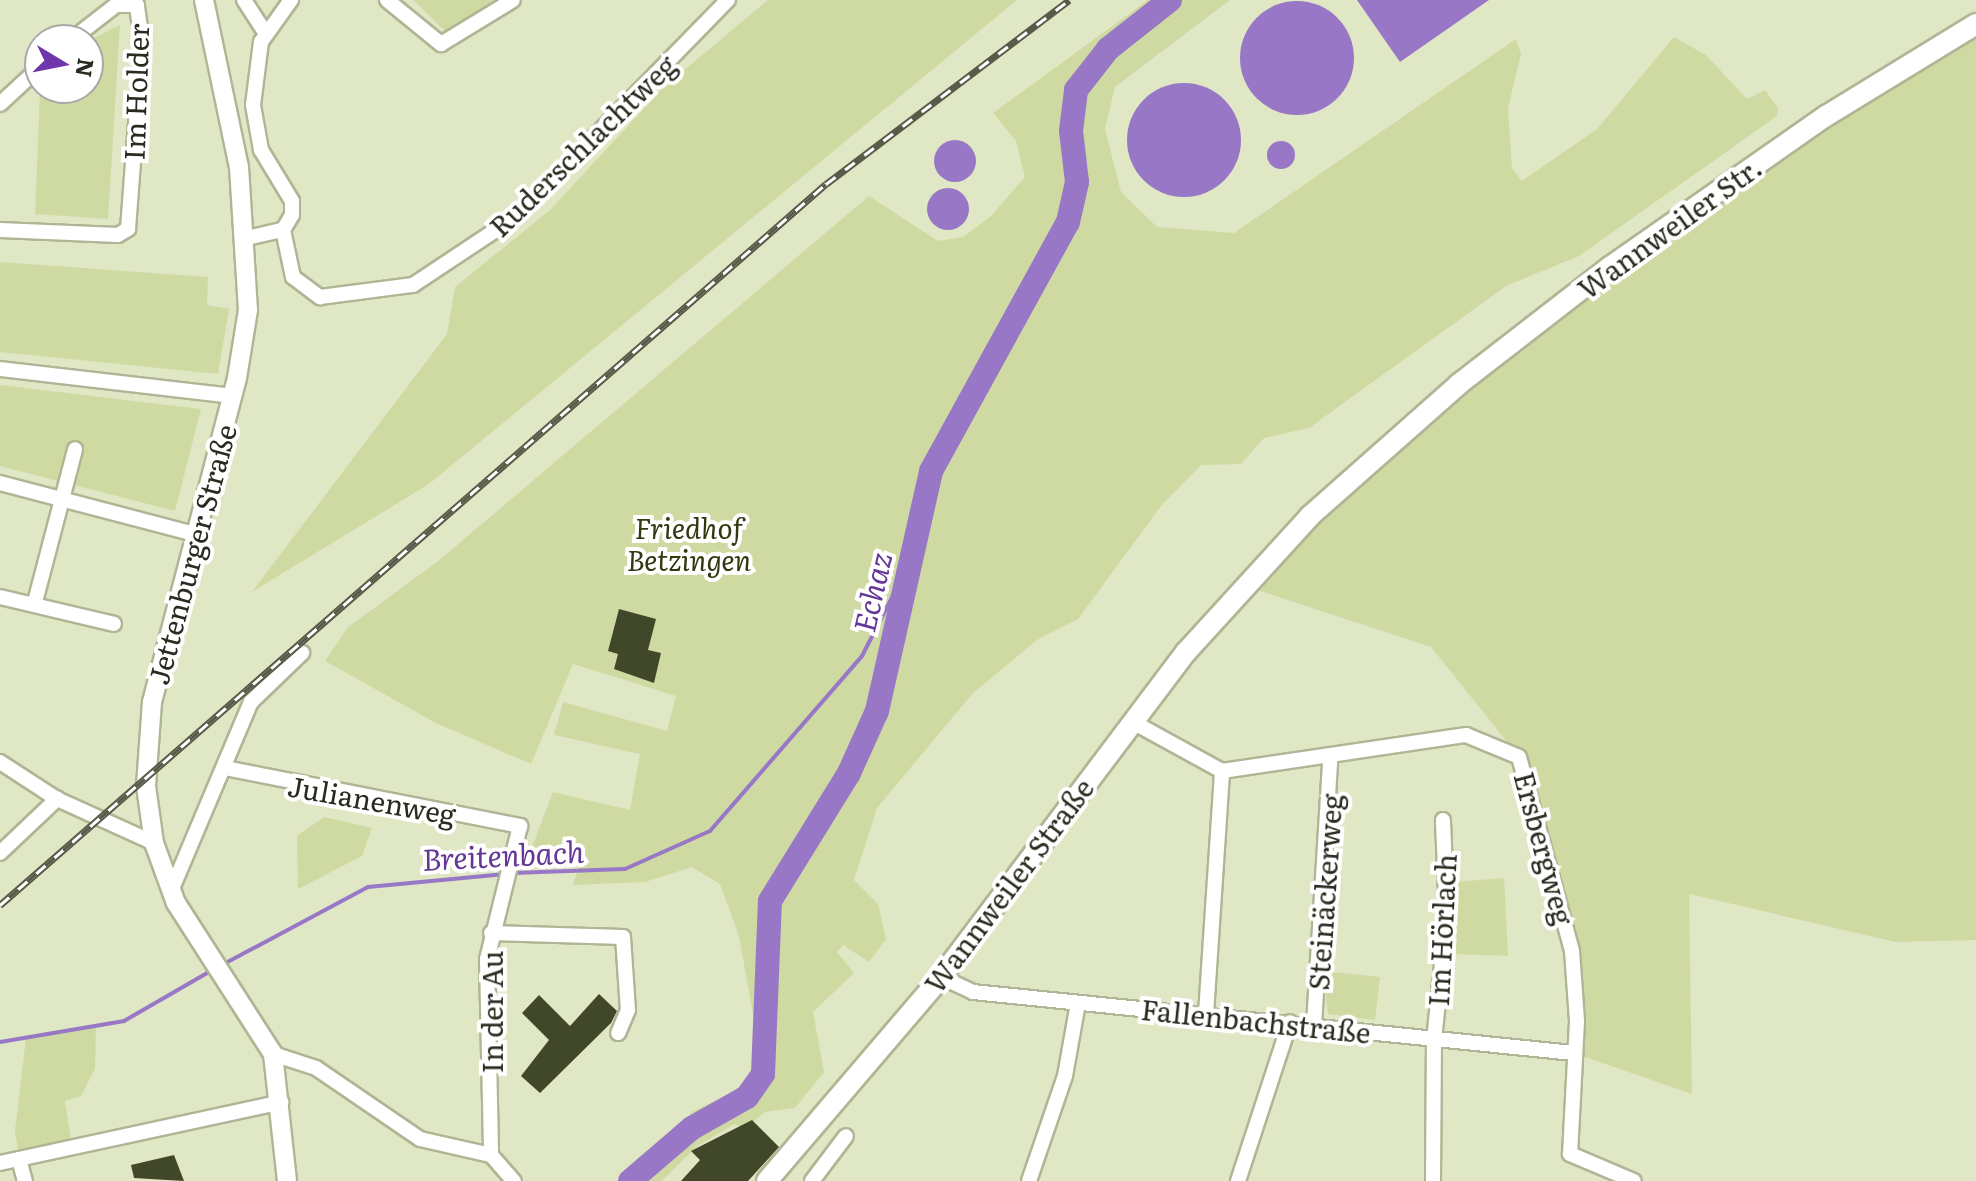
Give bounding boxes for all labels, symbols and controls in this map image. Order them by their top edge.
street label: Im Holder [116,23,154,161]
north arrow [24,24,104,104]
street label: Ruderschlachtweg [482,47,682,243]
text: N [68,56,104,80]
street label: Wannweiler Str. [1571,149,1767,305]
street label: Jettenburger Straße [140,420,242,688]
park label: Friedhof Betzingen [627,510,751,576]
water label: Echaz [844,549,898,635]
street label: Julianenweg [285,768,459,830]
street label: Ersbergweg [1508,768,1582,928]
street label: Wannweiler Straße [917,771,1099,999]
street label: Steinäckerweg [1300,793,1348,991]
water label: Breitenbach [421,832,585,876]
street label: Im Hörlach [1420,853,1462,1007]
street label: In der Au [474,951,508,1073]
street label: Fallenbachstraße [1140,991,1372,1049]

